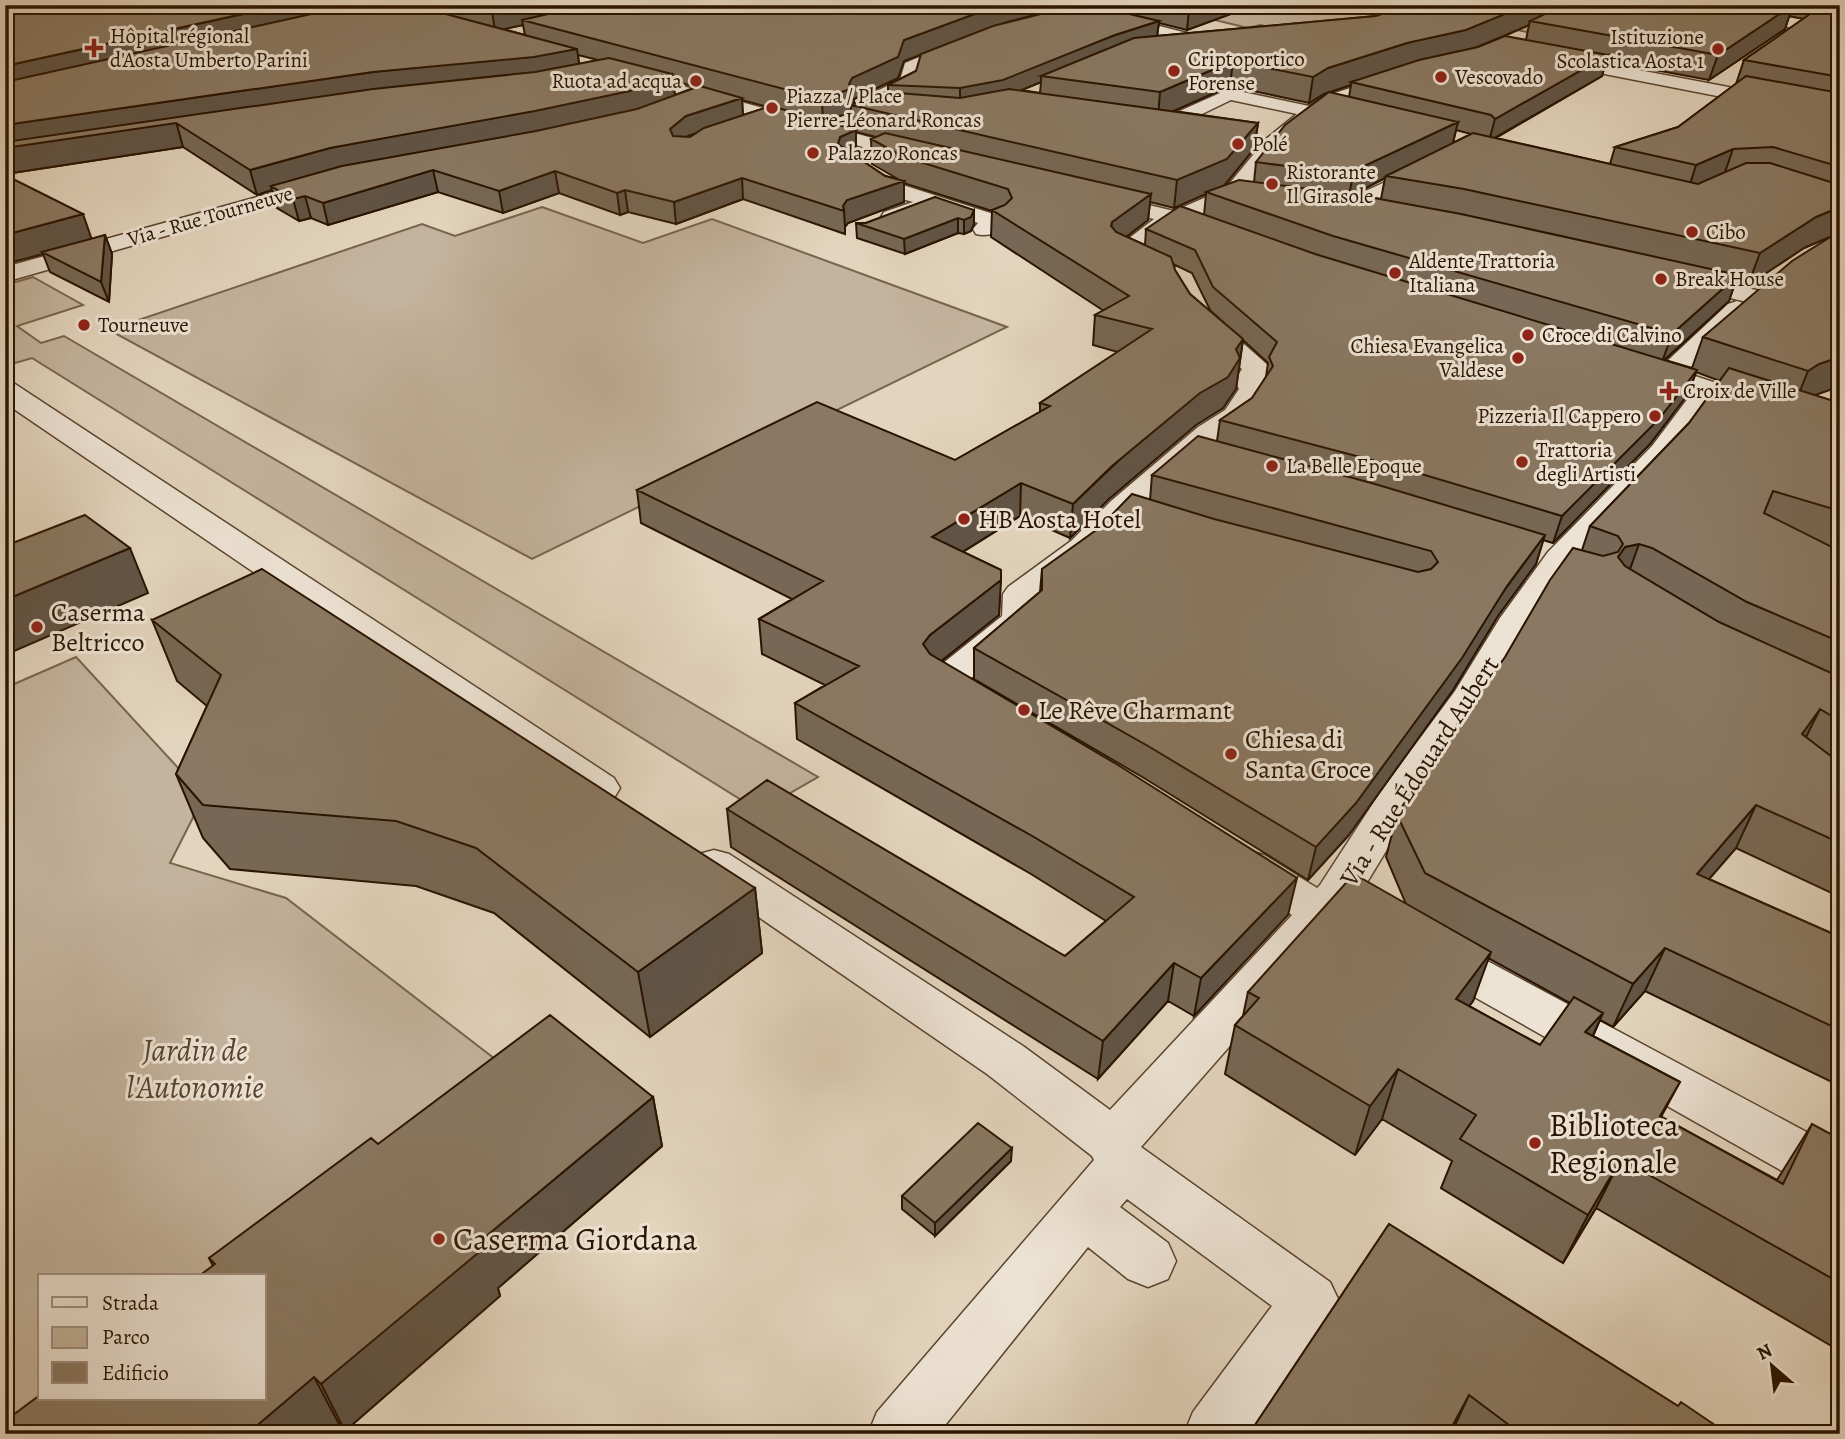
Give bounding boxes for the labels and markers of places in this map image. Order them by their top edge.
place label: Hôpital régional d'Aosta Umberto Parini [110,22,308,74]
place label: Istituzione Scolastica Aosta 1 [1556,23,1704,75]
marker: Hôpital régional d'Aosta Umberto Parini [84,38,104,58]
marker: Istituzione Scolastica Aosta 1 [1710,41,1726,57]
place label: Criptoportico Forense [1188,45,1305,97]
marker: Criptoportico Forense [1166,63,1182,79]
place label: Vescovado [1454,63,1543,91]
place label: Ruota ad acqua [552,67,682,95]
marker: Vescovado [1433,69,1449,85]
marker: Ruota ad acqua [688,73,704,89]
place label: Piazza / Place Pierre-Léonard Roncas [786,82,982,134]
marker: Piazza / Place Pierre-Léonard Roncas [764,100,780,116]
place label: Polé [1252,130,1288,158]
marker: Polé [1230,136,1246,152]
place label: Palazzo Roncas [827,139,958,167]
marker: Palazzo Roncas [805,145,821,161]
place label: Ristorante Il Girasole [1286,158,1376,210]
marker: Ristorante Il Girasole [1264,176,1280,192]
place label: Cibo [1706,218,1746,246]
marker: Cibo [1684,224,1700,240]
place label: Aldente Trattoria Italiana [1408,247,1555,299]
marker: Aldente Trattoria Italiana [1387,265,1403,281]
place label: Break House [1675,265,1784,293]
marker: Break House [1653,271,1669,287]
place label: Tourneuve [98,311,189,339]
marker: Tourneuve [76,317,92,333]
place label: Croce di Calvino [1542,321,1682,349]
marker: Croce di Calvino [1520,327,1536,343]
place label: Chiesa Evangelica Valdese [1350,332,1504,384]
marker: Chiesa Evangelica Valdese [1510,350,1526,366]
place label: Croix de Ville [1683,377,1796,405]
marker: Croix de Ville [1661,383,1677,399]
place label: Pizzeria Il Cappero [1477,402,1641,430]
marker: Pizzeria Il Cappero [1647,408,1663,424]
place label: Trattoria degli Artisti [1536,436,1636,488]
place label: La Belle Epoque [1286,452,1422,480]
marker: Trattoria degli Artisti [1514,454,1530,470]
marker: La Belle Epoque [1264,458,1280,474]
place label: HB Aosta Hotel [978,502,1141,537]
marker: HB Aosta Hotel [956,511,972,527]
place label: Caserma Beltricco [51,595,145,660]
marker: Caserma Beltricco [29,619,45,635]
place label: Le Rêve Charmant [1038,693,1232,728]
marker: Le Rêve Charmant [1016,702,1032,718]
place label: Chiesa di Santa Croce [1245,722,1371,787]
marker: Chiesa di Santa Croce [1223,746,1239,762]
place label: Biblioteca Regionale [1549,1103,1679,1184]
marker: Biblioteca Regionale [1527,1135,1543,1151]
place label: Caserma Giordana [453,1217,698,1261]
marker: Caserma Giordana [431,1231,447,1247]

